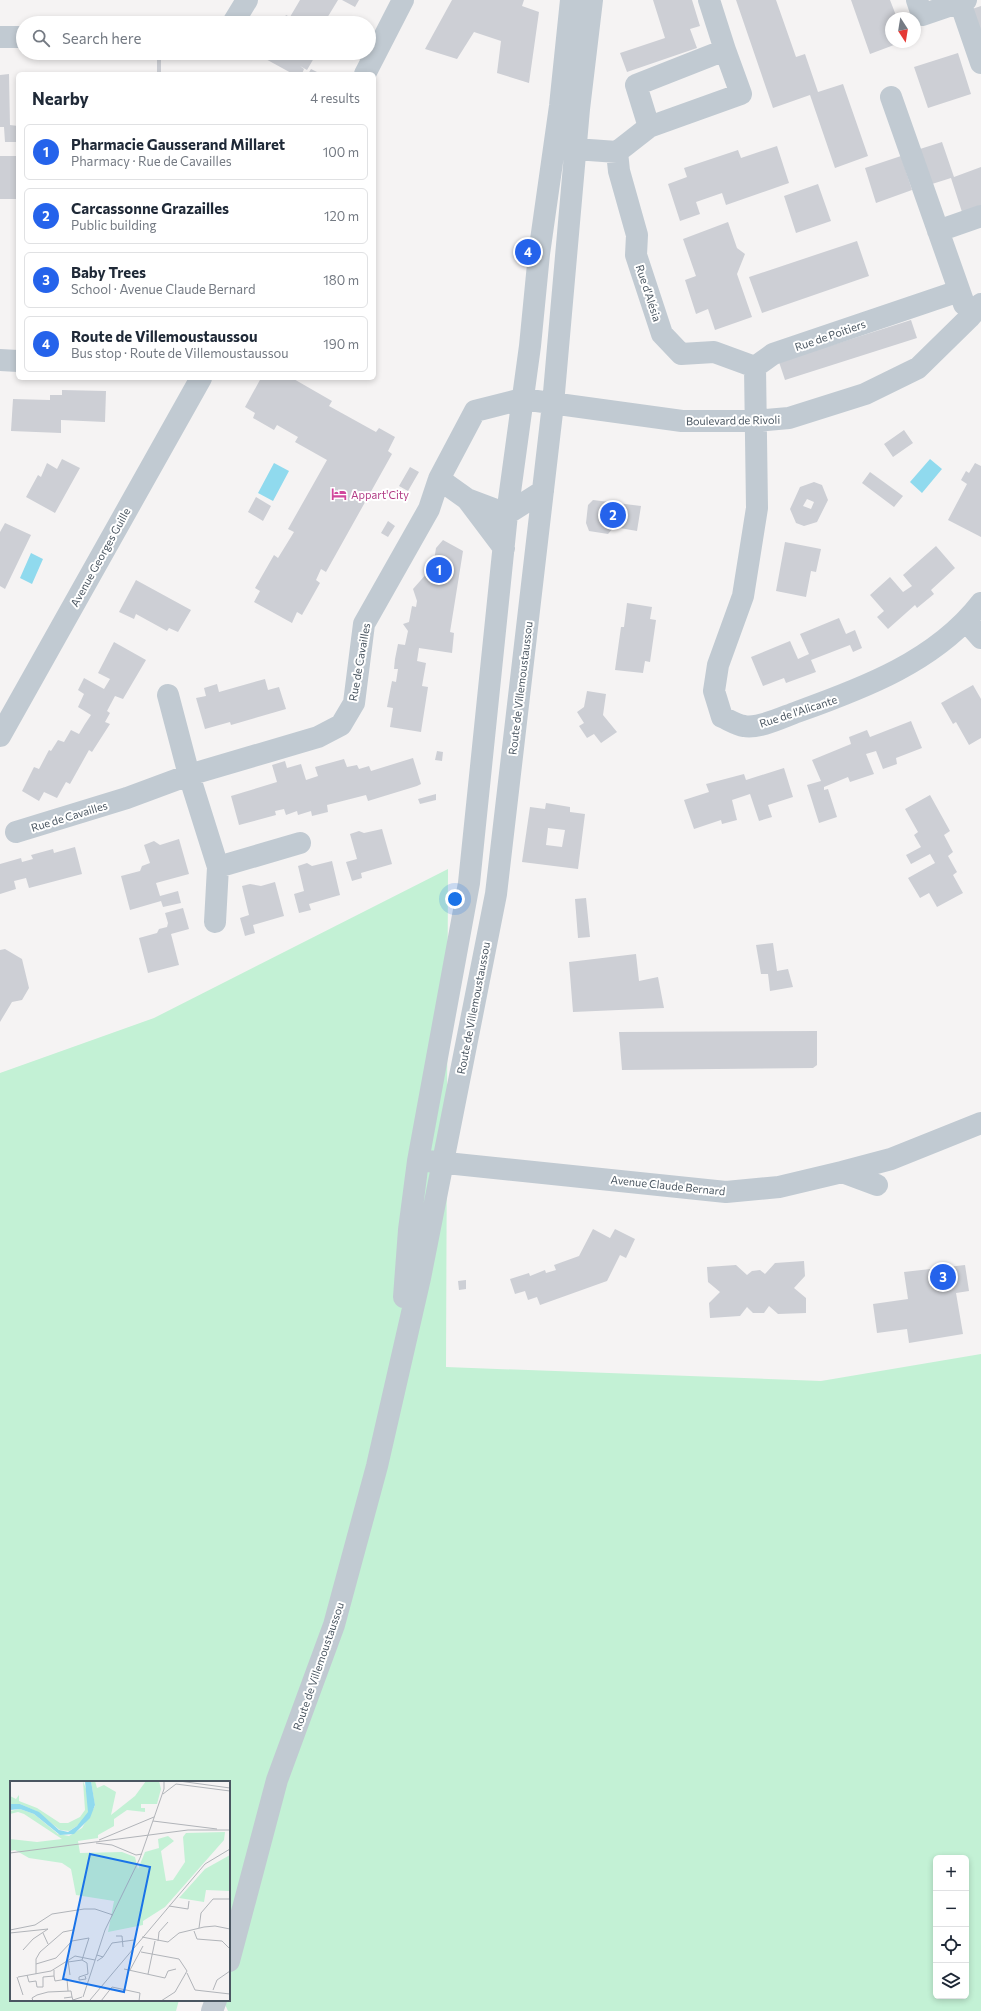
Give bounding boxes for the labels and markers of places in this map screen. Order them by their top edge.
pin: 4 [515,237,541,267]
hotel icon: Appart'City [330,485,348,503]
place label: Appart'City [351,488,409,501]
pin: 2 [600,500,626,530]
pin: 1 [426,555,452,585]
pin: 3 [930,1262,956,1292]

